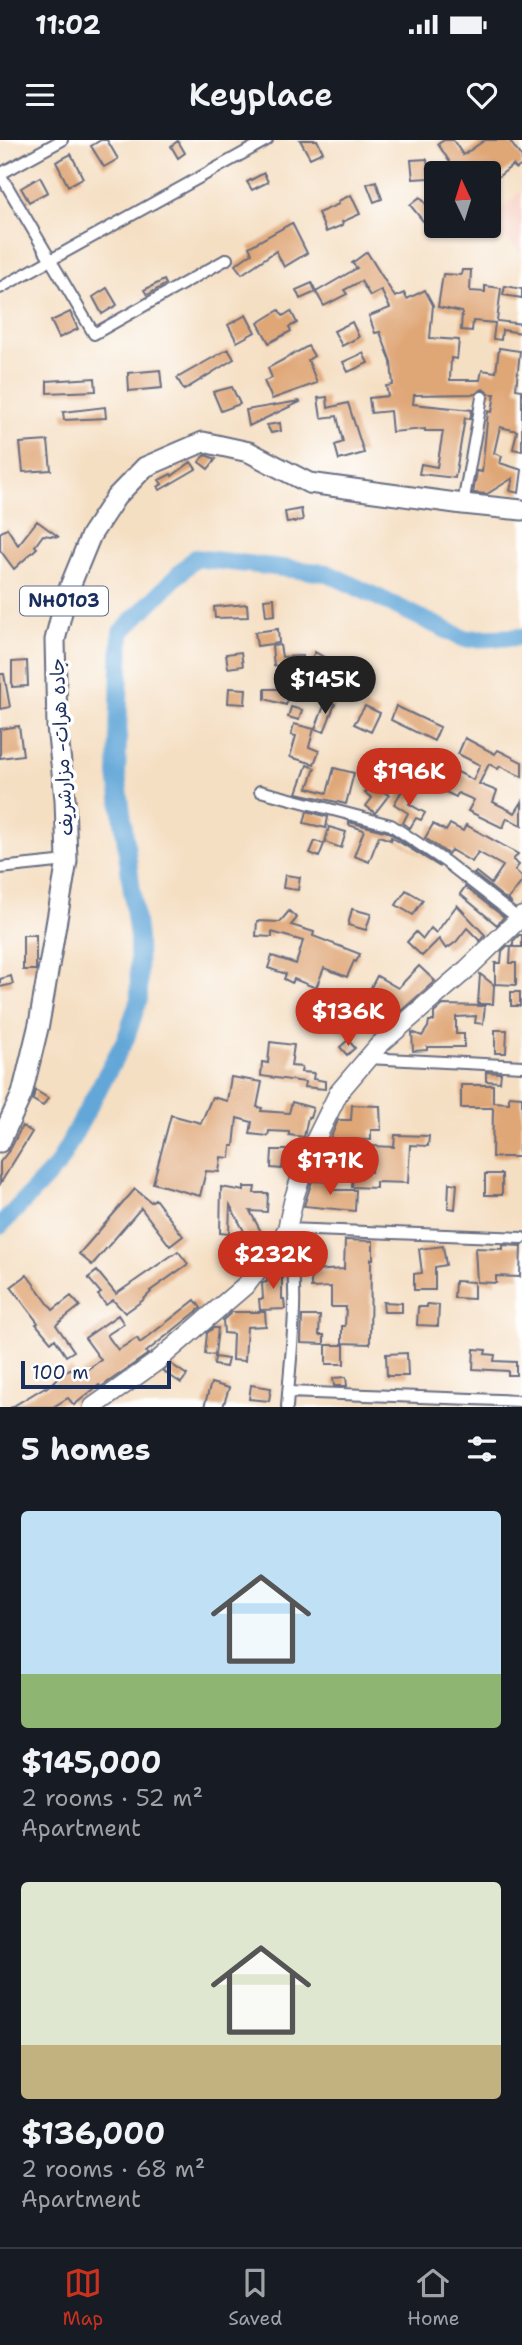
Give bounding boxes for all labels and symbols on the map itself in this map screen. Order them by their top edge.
north arrow [424,161,500,238]
road number: NH0103 [20,587,108,616]
pin: $145K [276,656,374,716]
street label: جاده هرات- مزارشریف [44,657,79,837]
pin: $196K [360,748,458,808]
pin: $136K [299,988,397,1048]
pin: $171K [281,1138,379,1197]
pin: $232K [224,1232,322,1291]
scale bar [21,1358,172,1390]

